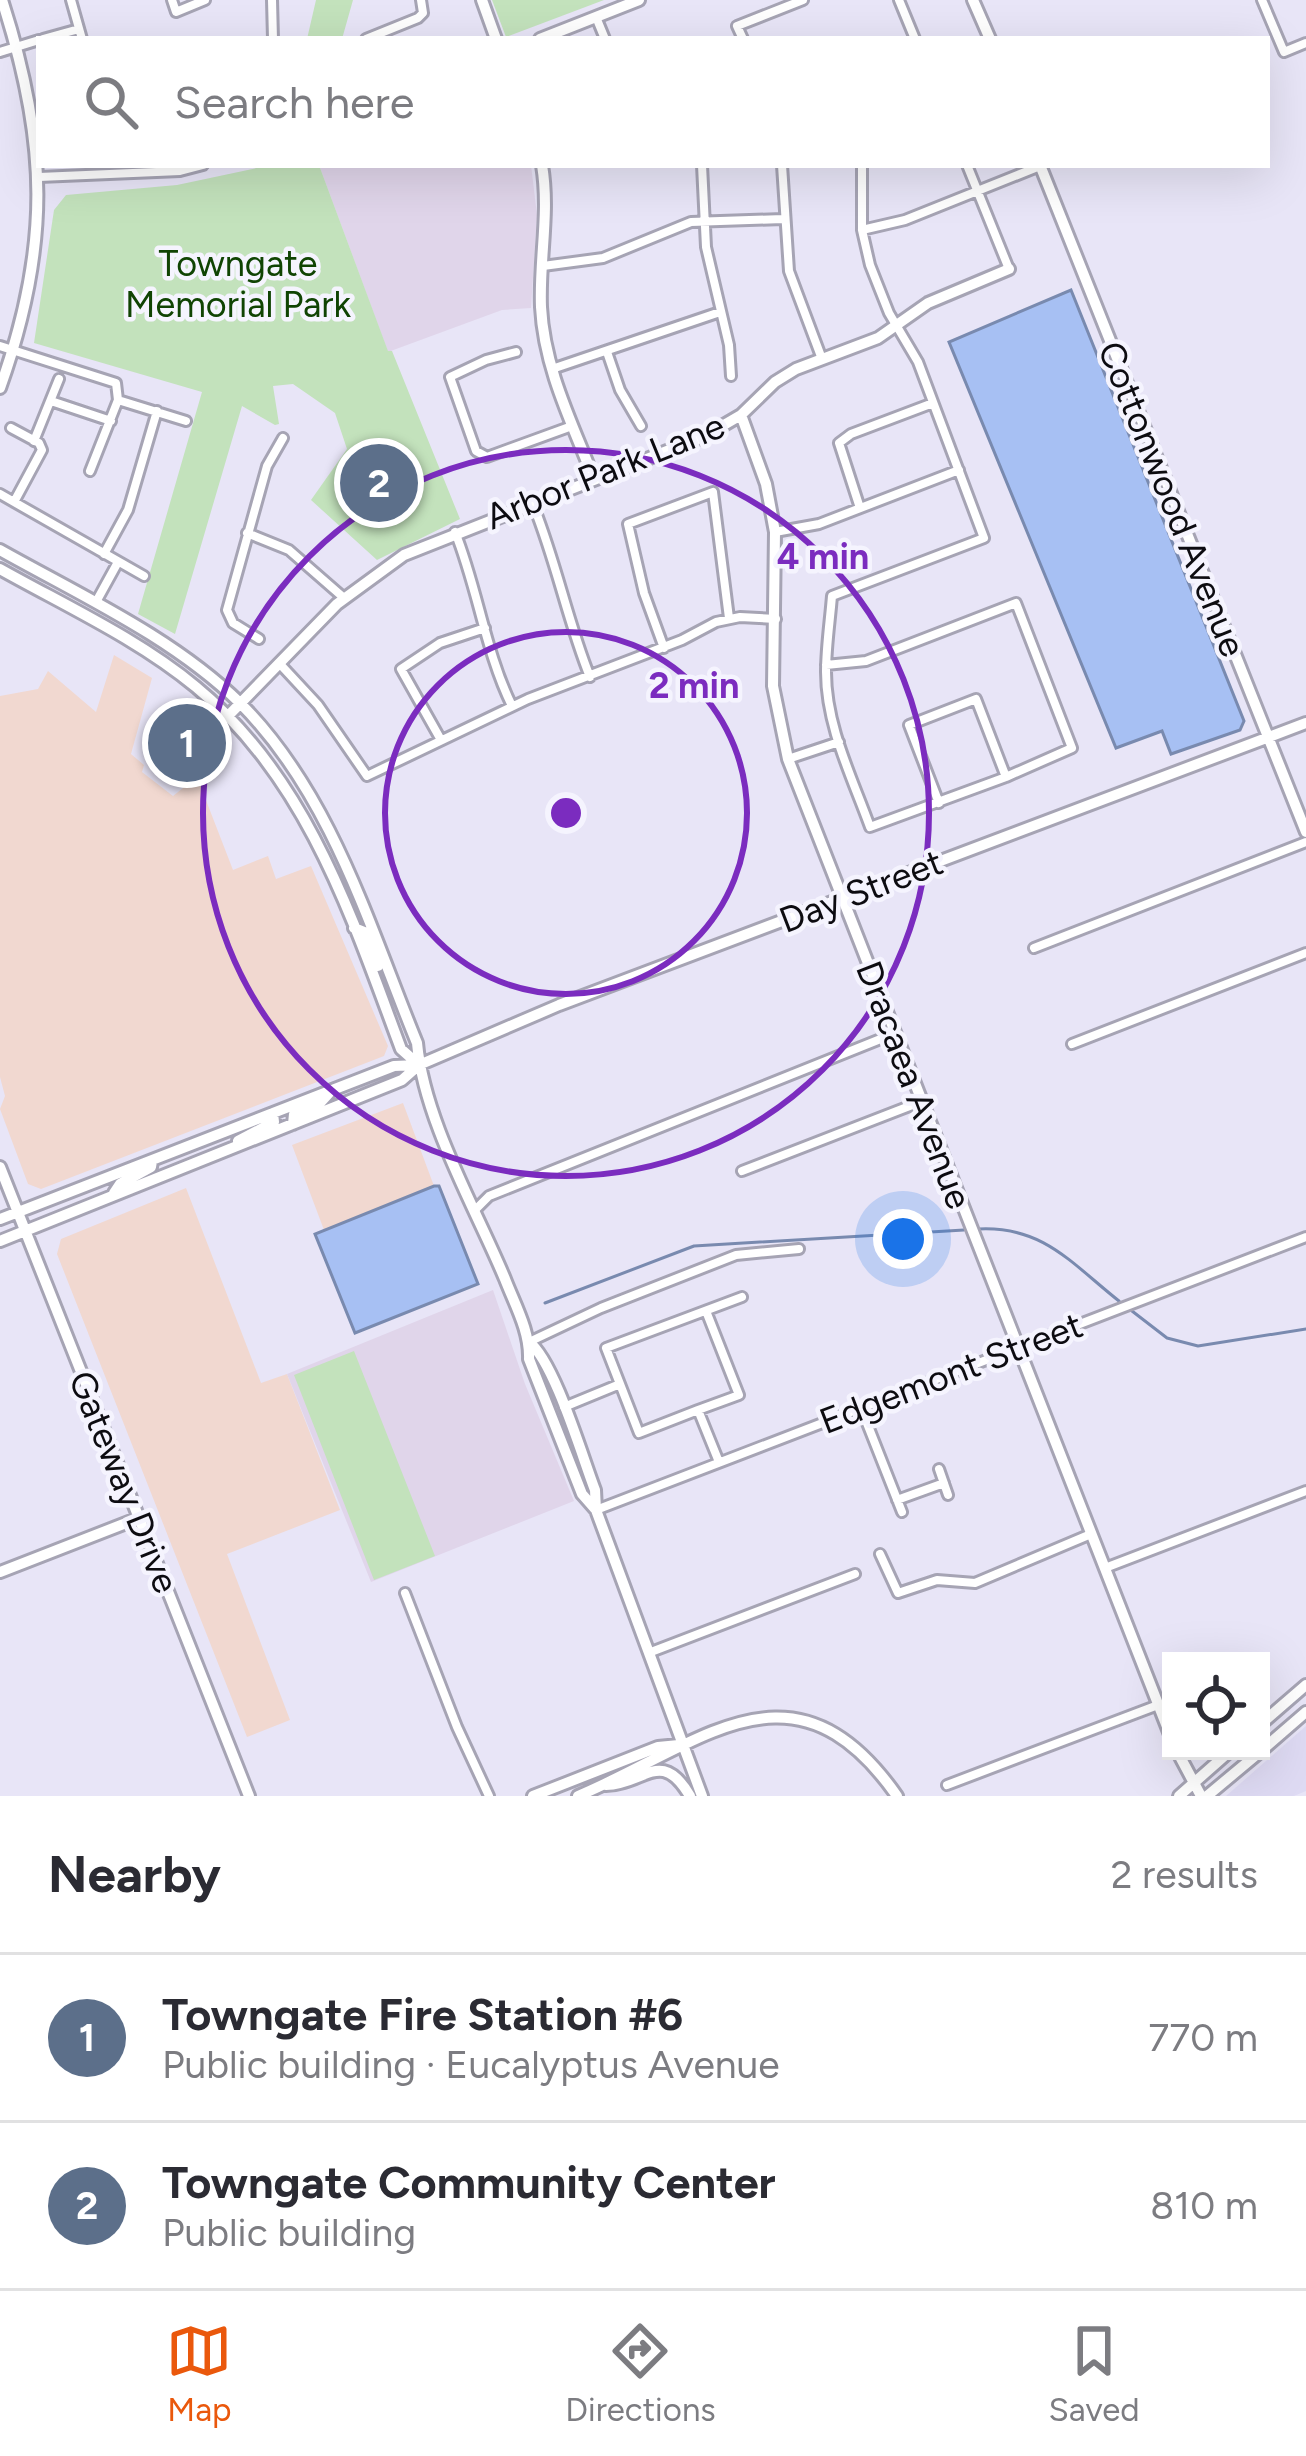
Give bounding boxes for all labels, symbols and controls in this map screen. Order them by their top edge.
search box [36,36,1270,168]
icon: search [78,69,144,135]
text: Search here [174,75,414,129]
park label: Towngate Memorial Park [125,242,351,326]
street label: Cottonwood Avenue [1089,335,1255,663]
street label: Arbor Park Lane [479,404,731,538]
pin: 2 [340,438,418,528]
text: 4 min [777,535,869,578]
text: 2 min [649,664,739,707]
pin: 1 [148,698,226,788]
centre of rings [545,792,587,834]
street label: Day Street [773,840,949,942]
street label: Dracaea Avenue [847,955,981,1215]
your location [873,1209,933,1269]
street label: Edgemont Street [813,1303,1089,1443]
street label: Gateway Drive [60,1365,188,1599]
map controls [1162,1652,1270,1760]
button: locate [1162,1652,1270,1760]
text: Nearby [48,1844,221,1905]
text: 2 results [1111,1851,1258,1898]
text: Towngate Fire Station #6 [162,1987,683,2041]
text: 1 [79,2014,95,2061]
text: 770 m [1148,2014,1258,2061]
text: Public building · Eucalyptus Avenue [162,2041,780,2088]
text: Towngate Community Center [162,2155,776,2209]
text: 2 [76,2182,98,2229]
text: 810 m [1150,2182,1258,2229]
text: Public building [162,2209,416,2256]
tab: Map [166,2318,232,2429]
tab: Directions [565,2318,716,2429]
tab: Saved [1049,2318,1140,2429]

